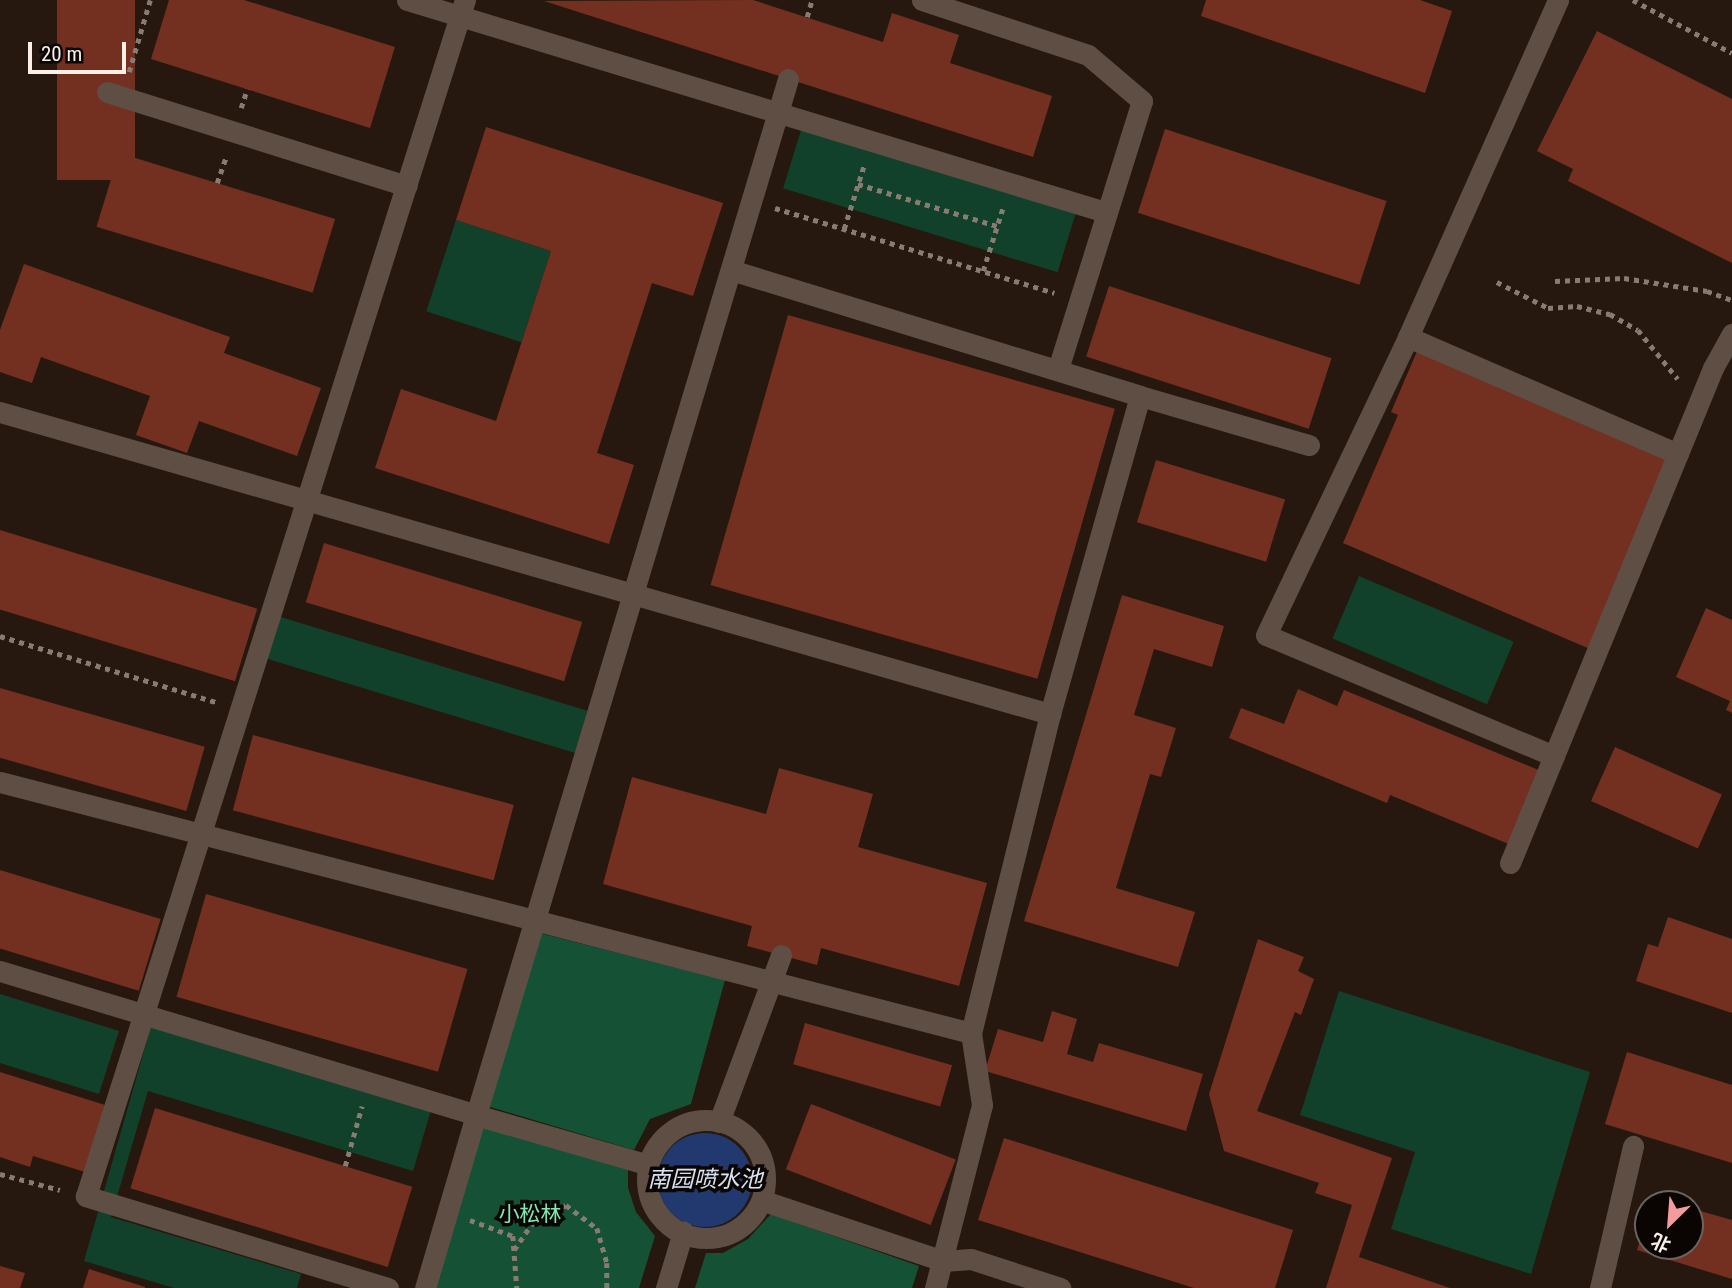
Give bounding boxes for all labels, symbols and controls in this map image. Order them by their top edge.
scale bar [32,28,130,72]
text: 20 m [41,42,82,66]
water label: 南园喷水池 [648,1166,762,1194]
north arrow [1634,1190,1704,1260]
park label: 小松林 [499,1201,561,1227]
text: 北 [1647,1228,1674,1257]

